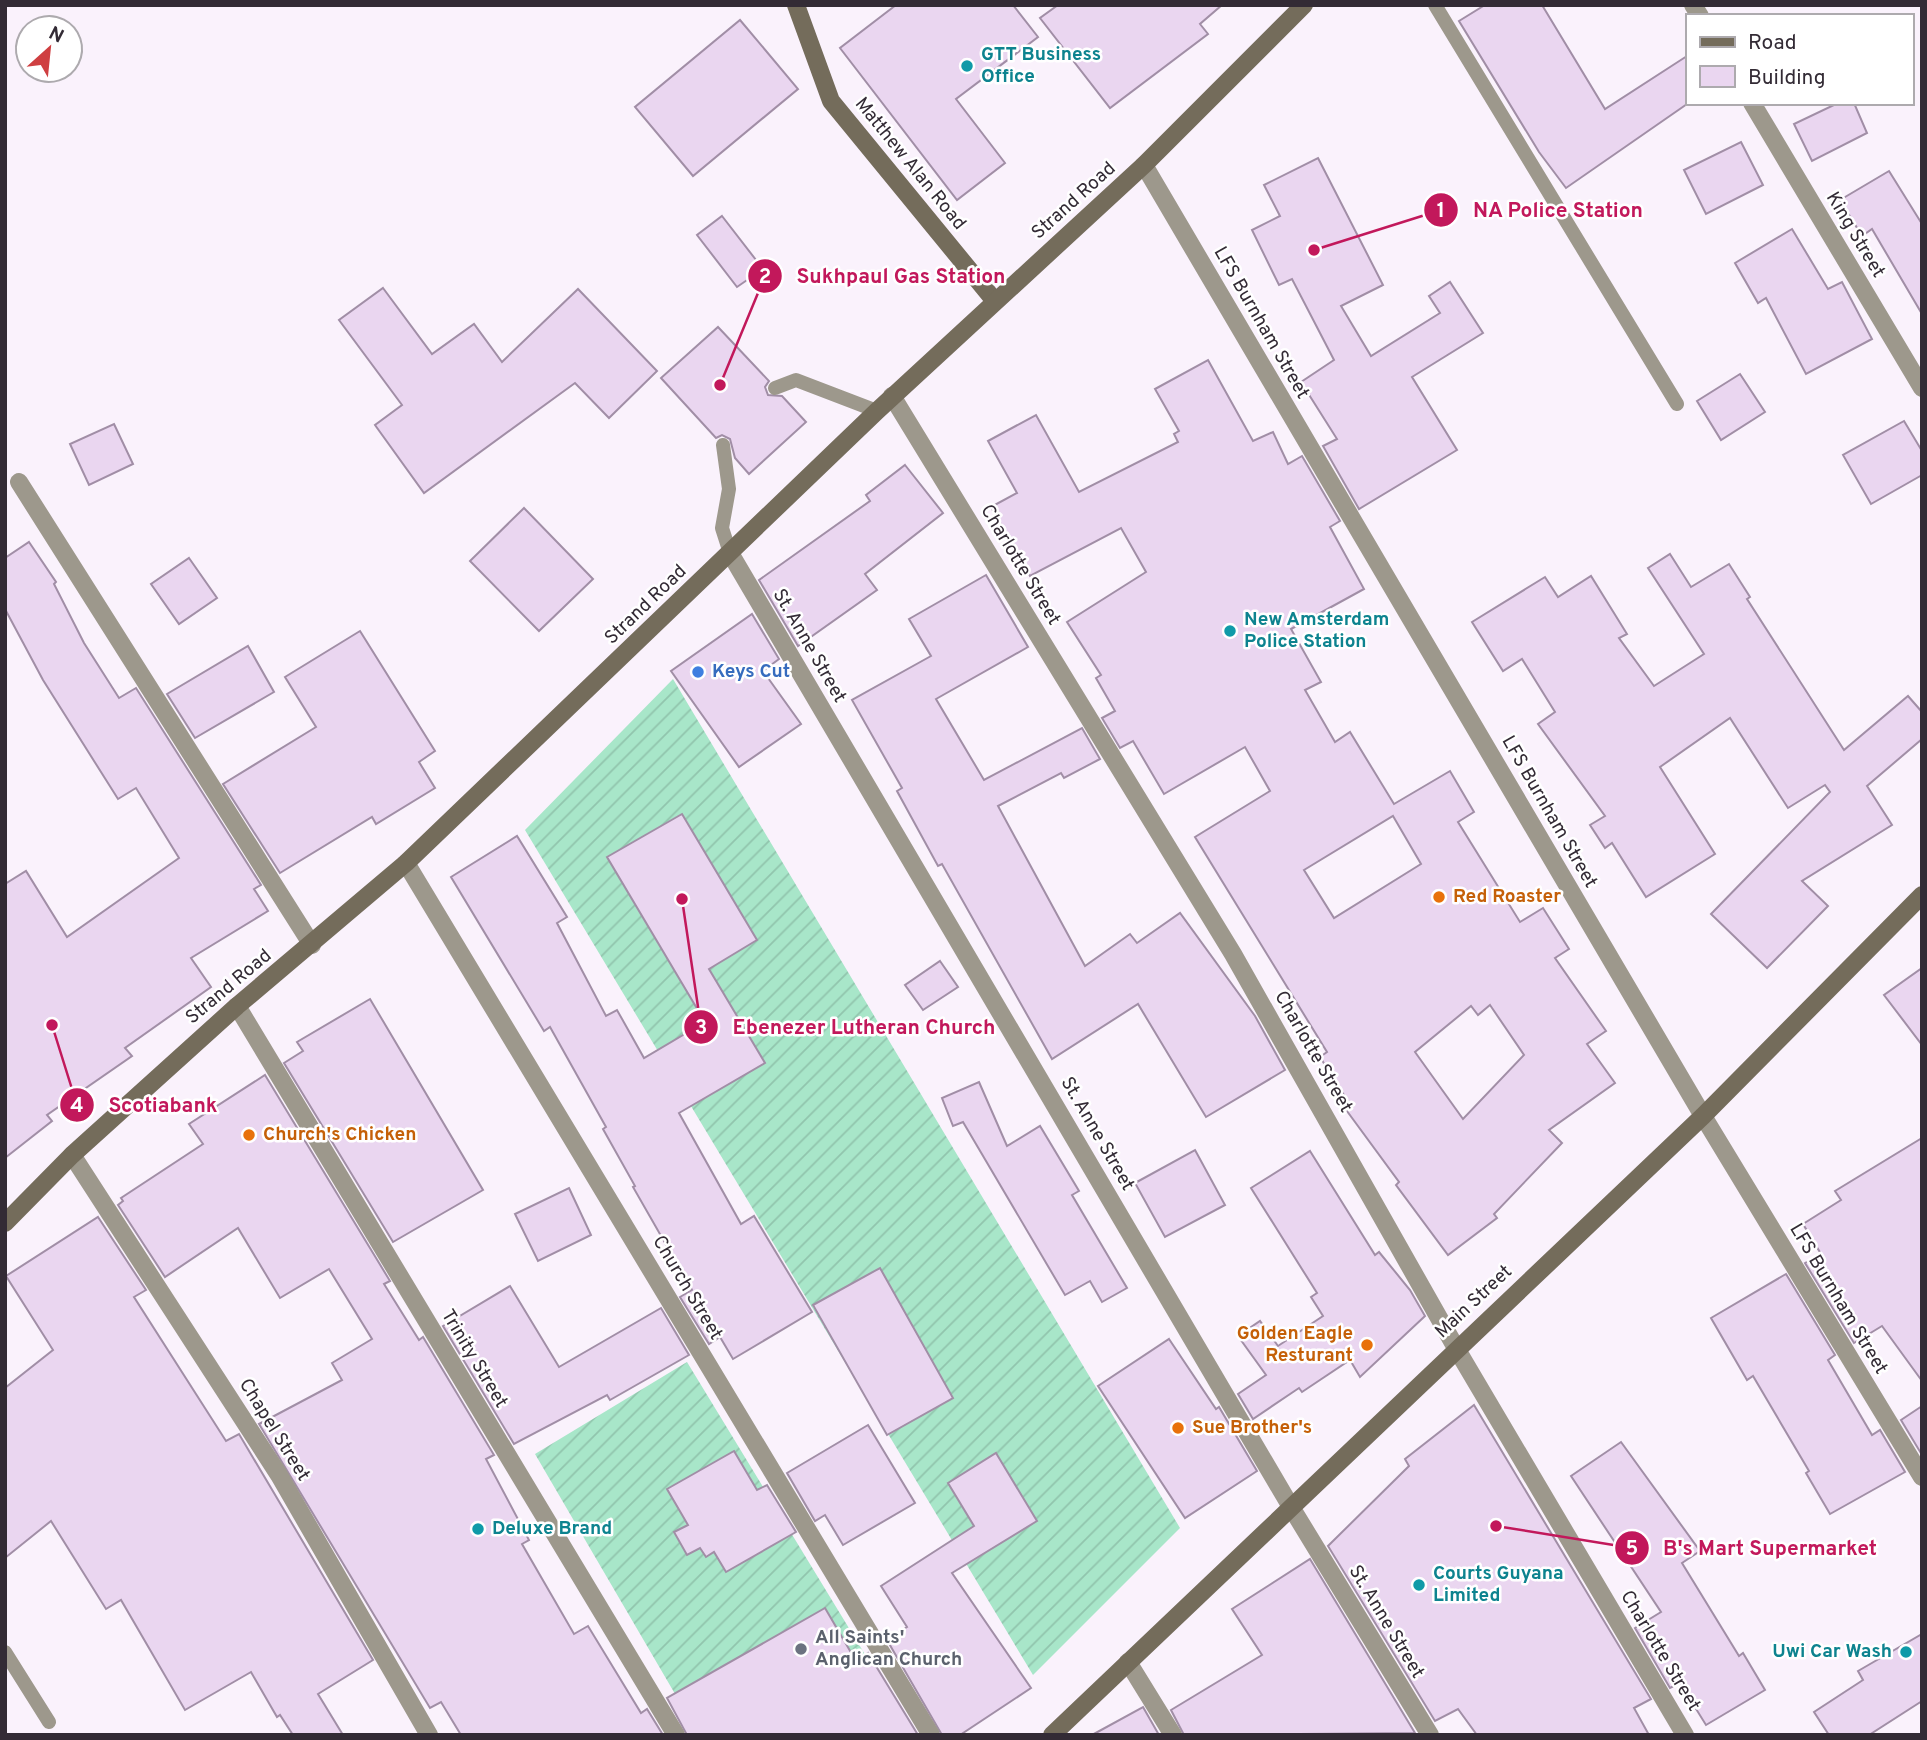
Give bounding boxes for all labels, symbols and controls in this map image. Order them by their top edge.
north arrow [14,14,84,84]
legend [1686,14,1913,105]
text: N [44,22,67,49]
text: Road [1748,30,1797,57]
place label: GTT Business Office [981,43,1101,89]
marker: GTT Business Office [959,58,975,74]
text: Building [1748,65,1826,92]
street label: Matthew Alan Road [849,93,971,235]
street label: Strand Road [1027,157,1121,245]
street label: King Street [1820,188,1890,282]
callout: NA Police Station [1423,189,1657,231]
text: 1 [1437,198,1445,225]
text: NA Police Station [1473,198,1643,225]
street label: LFS Burnham Street [1208,243,1314,403]
callout: Sukhpaul Gas Station [747,255,1019,297]
text: 2 [759,264,771,291]
text: Sukhpaul Gas Station [796,264,1006,291]
street label: Charlotte Street [974,500,1066,630]
street label: Strand Road [600,560,692,650]
street label: St. Anne Street [767,585,851,707]
place label: New Amsterdam Police Station [1244,608,1389,654]
marker: New Amsterdam Police Station [1222,623,1238,639]
place label: Keys Cut [712,660,790,684]
marker: Keys Cut [690,664,706,680]
street label: LFS Burnham Street [1496,732,1602,892]
place label: Red Roaster [1453,885,1561,909]
marker: Red Roaster [1431,889,1447,905]
street label: Strand Road [181,944,277,1030]
street label: Charlotte Street [1268,987,1358,1117]
callout: Ebenezer Lutheran Church [684,1006,1010,1048]
text: 3 [695,1015,707,1042]
text: Ebenezer Lutheran Church [733,1015,995,1042]
street label: St. Anne Street [1055,1073,1139,1195]
callout: Scotiabank [59,1084,232,1126]
text: 4 [70,1093,84,1120]
text: Scotiabank [108,1093,218,1120]
place label: Church's Chicken [263,1123,416,1147]
marker: Church's Chicken [241,1127,257,1143]
street label: LFS Burnham Street [1783,1219,1893,1379]
street label: Church Street [646,1231,728,1345]
street label: Main Street [1430,1260,1518,1344]
street label: Trinity Street [435,1305,513,1413]
place label: Golden Eagle Resturant [1237,1322,1353,1368]
marker: Golden Eagle Resturant [1359,1337,1375,1353]
street label: Chapel Street [233,1374,315,1486]
place label: Sue Brother's [1192,1416,1312,1440]
marker: Sue Brother's [1170,1420,1186,1436]
place label: Deluxe Brand [492,1517,612,1541]
marker: Deluxe Brand [470,1521,486,1537]
callout: B's Mart Supermarket [1614,1527,1891,1569]
text: 5 [1626,1536,1638,1563]
text: B's Mart Supermarket [1663,1536,1877,1563]
street label: St. Anne Street [1343,1561,1429,1683]
place label: Courts Guyana Limited [1433,1562,1564,1608]
marker: Courts Guyana Limited [1411,1577,1427,1593]
street label: Charlotte Street [1614,1586,1706,1716]
place label: All Saints' Anglican Church [815,1626,962,1672]
place label: Uwi Car Wash [1772,1640,1892,1664]
marker: All Saints' Anglican Church [793,1641,809,1657]
marker: Uwi Car Wash [1898,1644,1914,1660]

